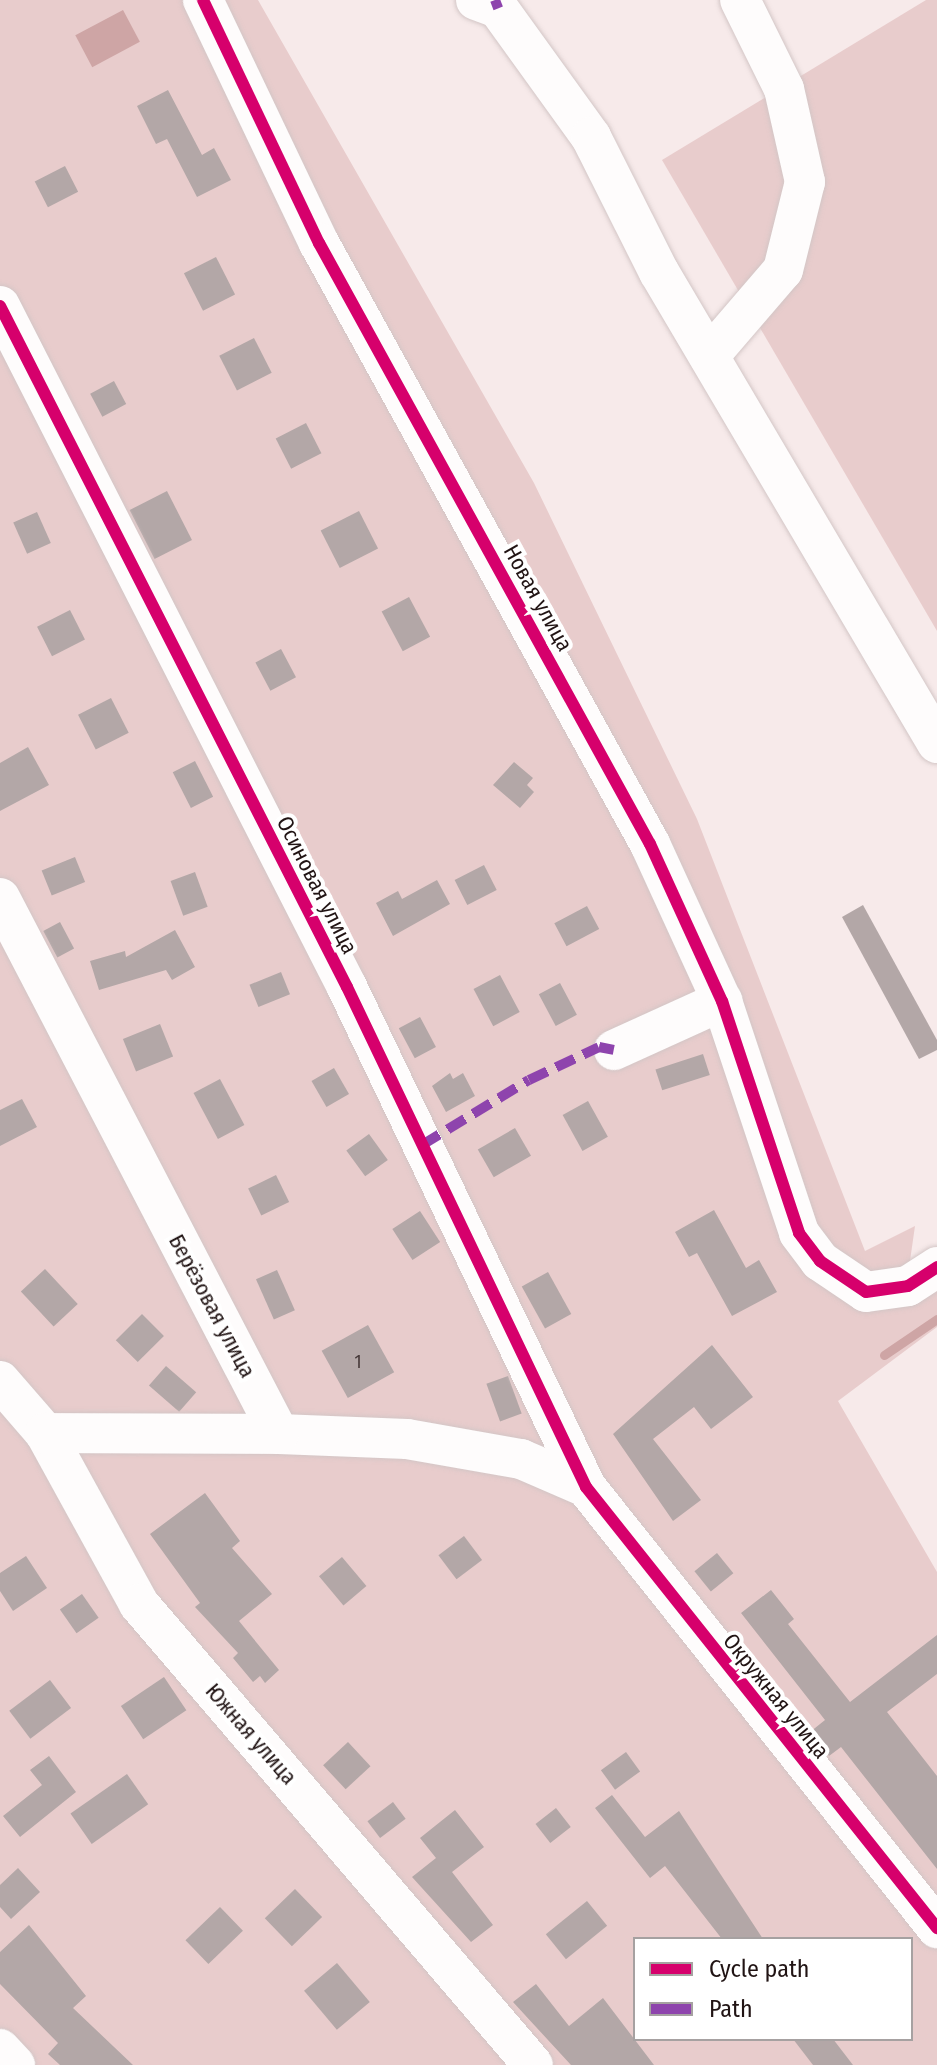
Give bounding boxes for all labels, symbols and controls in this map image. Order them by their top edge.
street label: Новая улица [498,540,578,656]
street label: Осиновая улица [271,812,363,958]
street label: Берёзовая улица [163,1230,261,1382]
house number: 1 [354,1351,362,1373]
street label: Окружная улица [717,1628,835,1764]
street label: Южная улица [200,1678,302,1790]
legend [633,1937,913,2041]
text: Cycle path [709,1955,809,1983]
text: Path [709,1995,753,2023]

